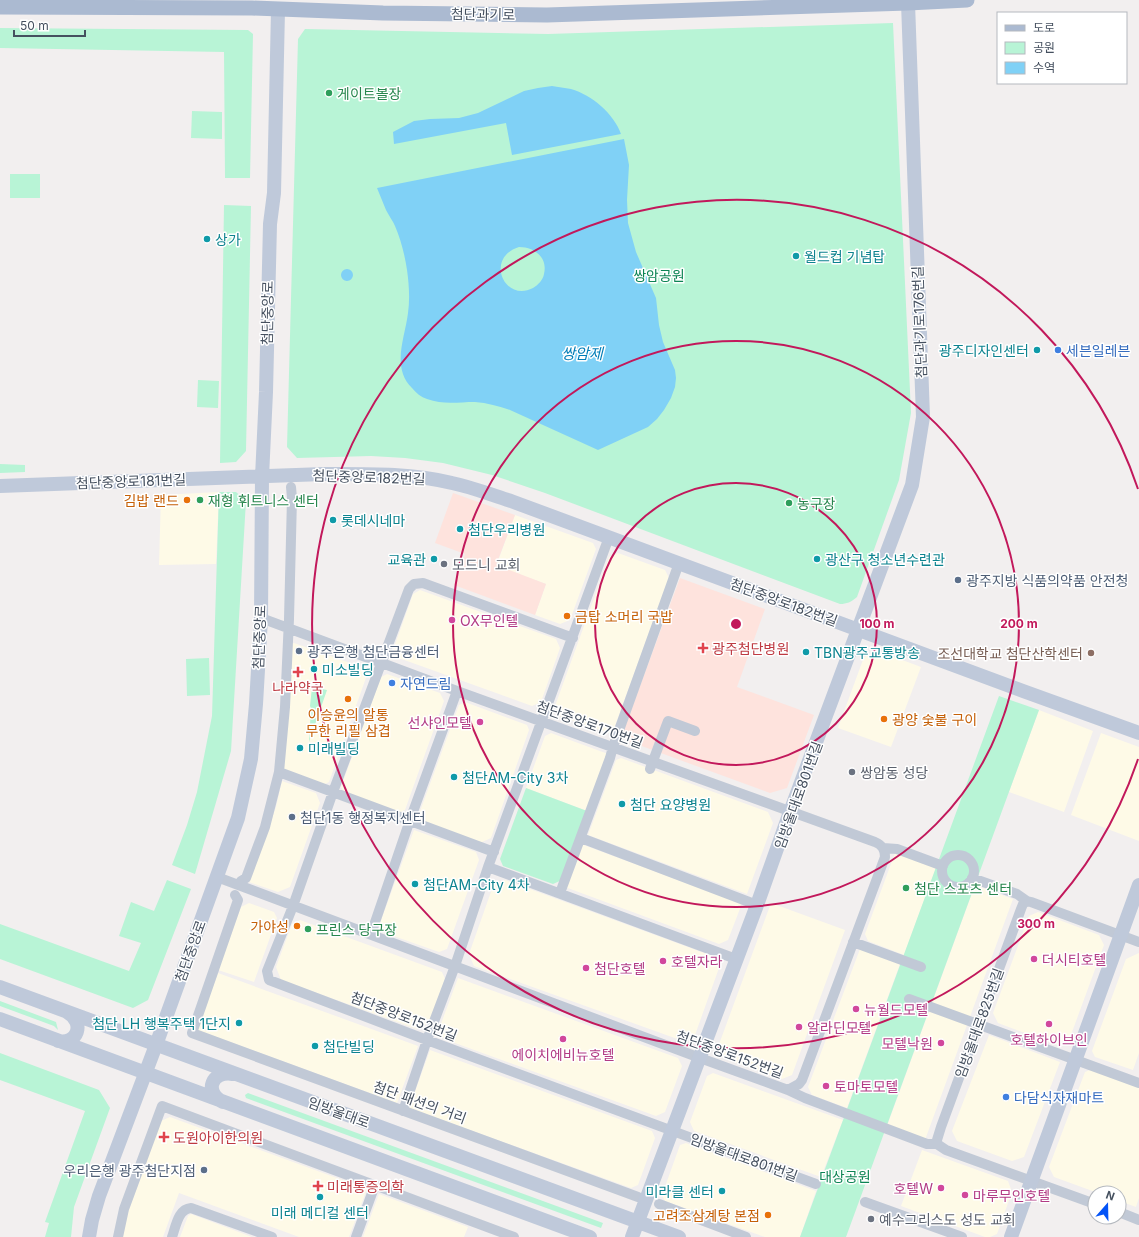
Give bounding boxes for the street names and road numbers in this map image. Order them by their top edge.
street label: 첨단과기로 [451,5,515,23]
street label: 첨단과기로176번길 [909,266,929,378]
street label: 첨단중앙로 [258,281,276,345]
street label: 첨단중앙로182번길 [312,467,426,487]
street label: 첨단중앙로181번길 [76,471,186,491]
street label: 첨단중앙로182번길 [728,575,840,629]
street label: 첨단중앙로 [249,604,269,669]
street label: 첨단중앙로170번길 [534,697,646,751]
street label: 임방울대로801번길 [771,739,825,851]
street label: 첨단중앙로 [171,918,209,984]
street label: 임방울대로825번길 [951,966,1007,1080]
street label: 첨단중앙로152번길 [348,988,460,1044]
street label: 첨단중앙로152번길 [674,1027,786,1081]
street label: 첨단 패션의 거리 [371,1077,469,1127]
street label: 임방울대로 [306,1093,372,1131]
street label: 임방울대로801번길 [688,1130,800,1184]

